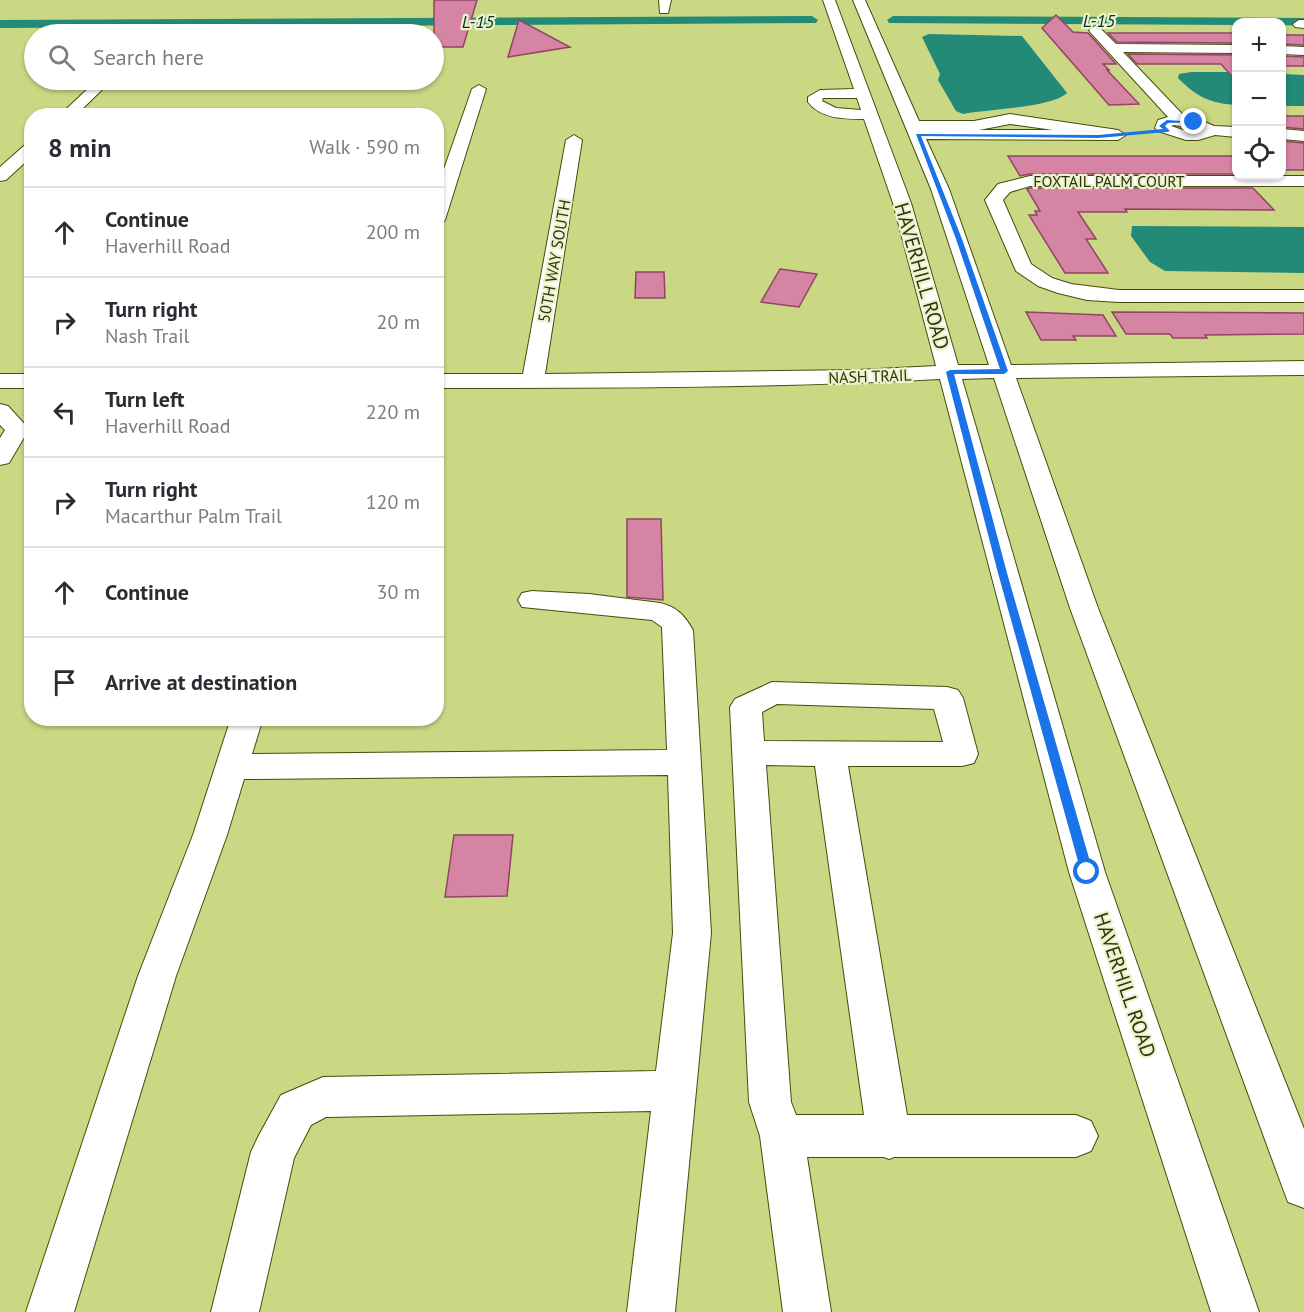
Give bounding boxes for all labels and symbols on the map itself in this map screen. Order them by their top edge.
water label: L-15 [1083,9,1116,32]
water label: L-15 [462,10,495,33]
route end [1180,108,1206,134]
street label: FOXTAIL PALM COURT [1033,171,1185,191]
street label: 50TH WAY SOUTH [533,198,575,324]
street label: HAVERHILL ROAD [889,200,955,352]
street label: NASH TRAIL [828,365,912,387]
route start [1073,858,1099,884]
street label: HAVERHILL ROAD [1088,909,1162,1061]

